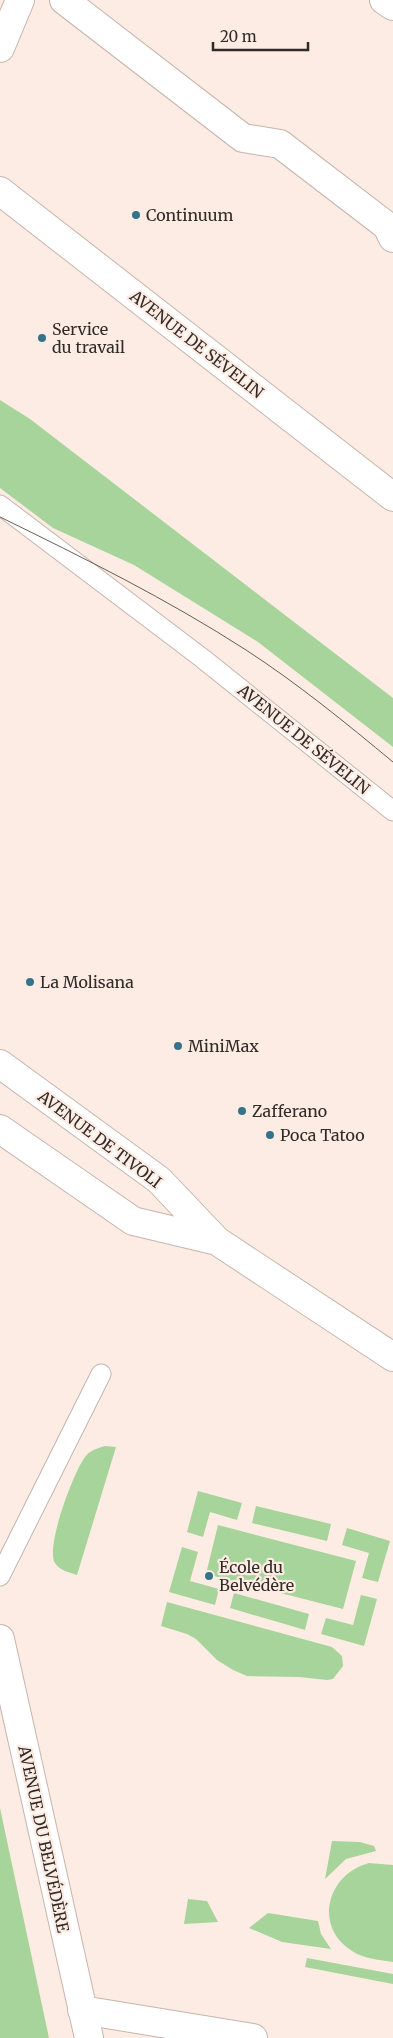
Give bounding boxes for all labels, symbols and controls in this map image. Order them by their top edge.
scale bar [213,20,308,52]
text: 20 m [220,27,257,46]
place label: Continuum [146,205,234,225]
marker: Continuum [130,209,142,221]
street label: AVENUE DE SÉVELIN [126,285,268,403]
place label: Service du travail [52,319,125,357]
marker: Service du travail [36,332,48,344]
street label: AVENUE DE SÉVELIN [233,679,374,799]
place label: La Molisana [40,972,134,992]
marker: La Molisana [24,976,36,988]
place label: MiniMax [188,1036,259,1056]
marker: MiniMax [172,1040,184,1052]
street label: AVENUE DE TIVOLI [33,1085,166,1192]
place label: Zafferano [252,1101,327,1121]
marker: Zafferano [236,1105,248,1117]
place label: Poca Tatoo [280,1125,365,1145]
marker: Poca Tatoo [264,1129,276,1141]
place label: École du Belvédère [219,1557,294,1595]
marker: École du Belvédère [203,1570,215,1582]
street label: AVENUE DU BELVÉDÈRE [14,1743,74,1935]

